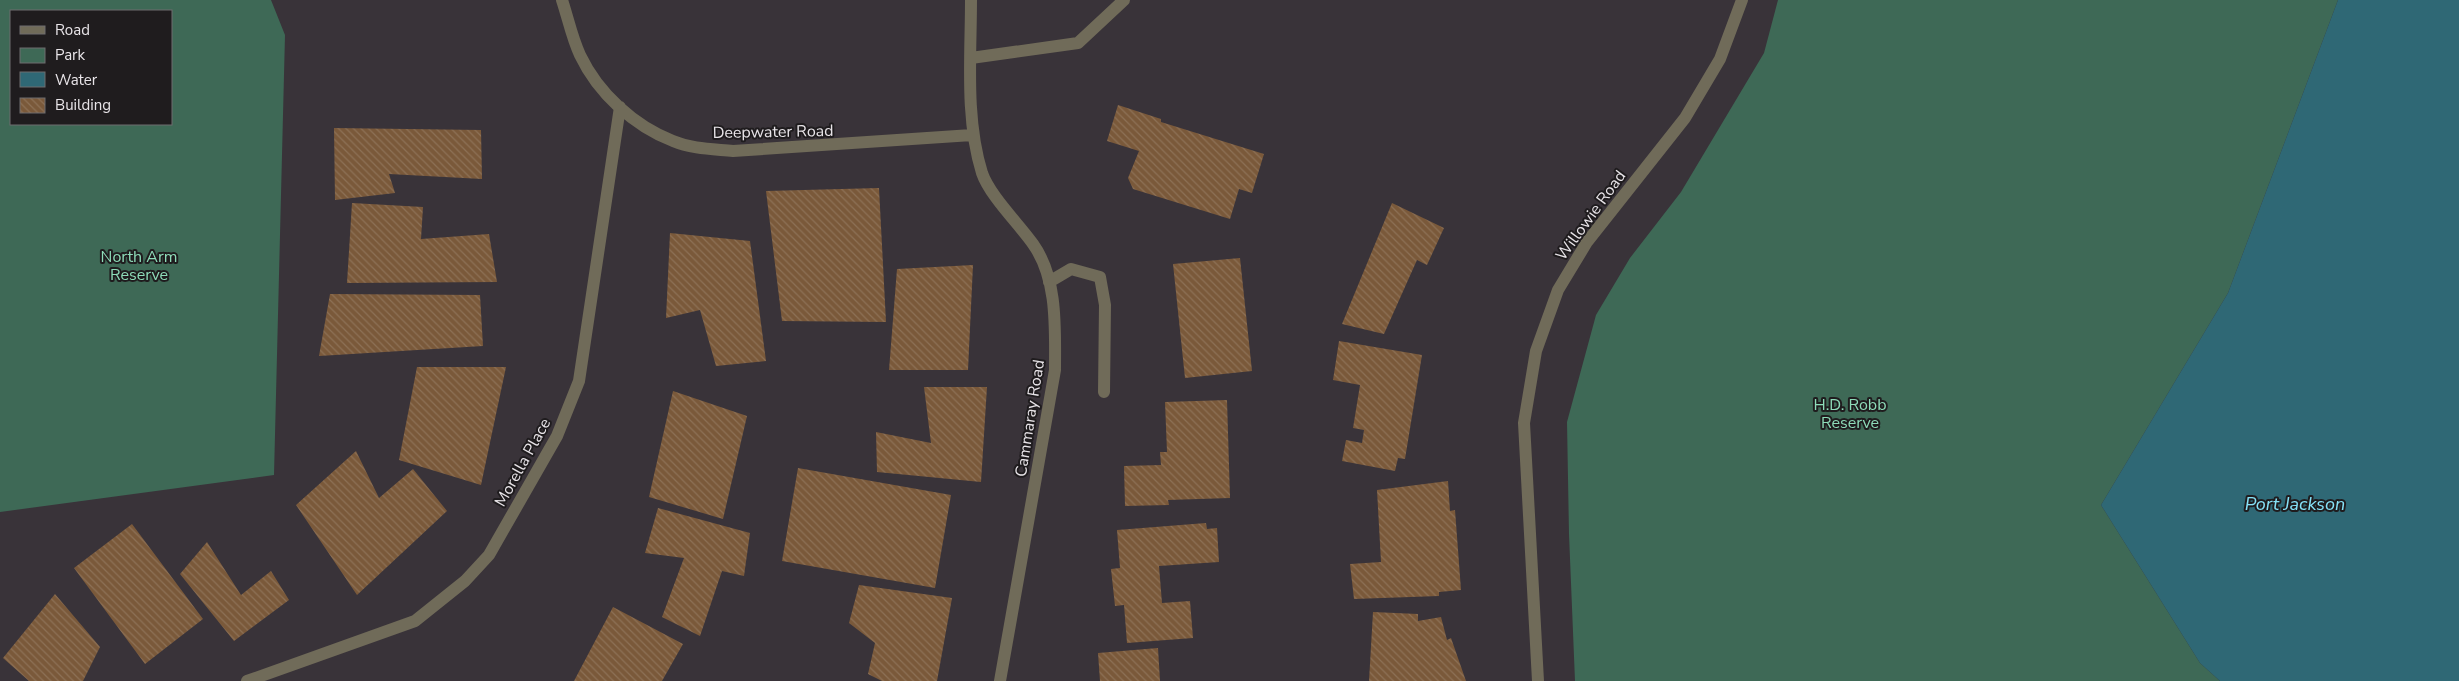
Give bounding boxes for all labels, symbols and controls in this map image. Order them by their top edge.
legend [10,10,172,125]
text: Road [55,20,90,40]
text: Park [55,45,85,65]
text: Water [55,70,98,90]
text: Building [55,95,111,115]
street label: Deepwater Road [712,120,834,144]
street label: Willowie Road [1551,166,1631,265]
park label: North Arm Reserve [101,246,177,286]
street label: Cammaray Road [1010,358,1050,478]
park label: H.D. Robb Reserve [1814,394,1886,434]
street label: Morella Place [490,414,556,511]
water label: Port Jackson [2245,492,2345,516]

